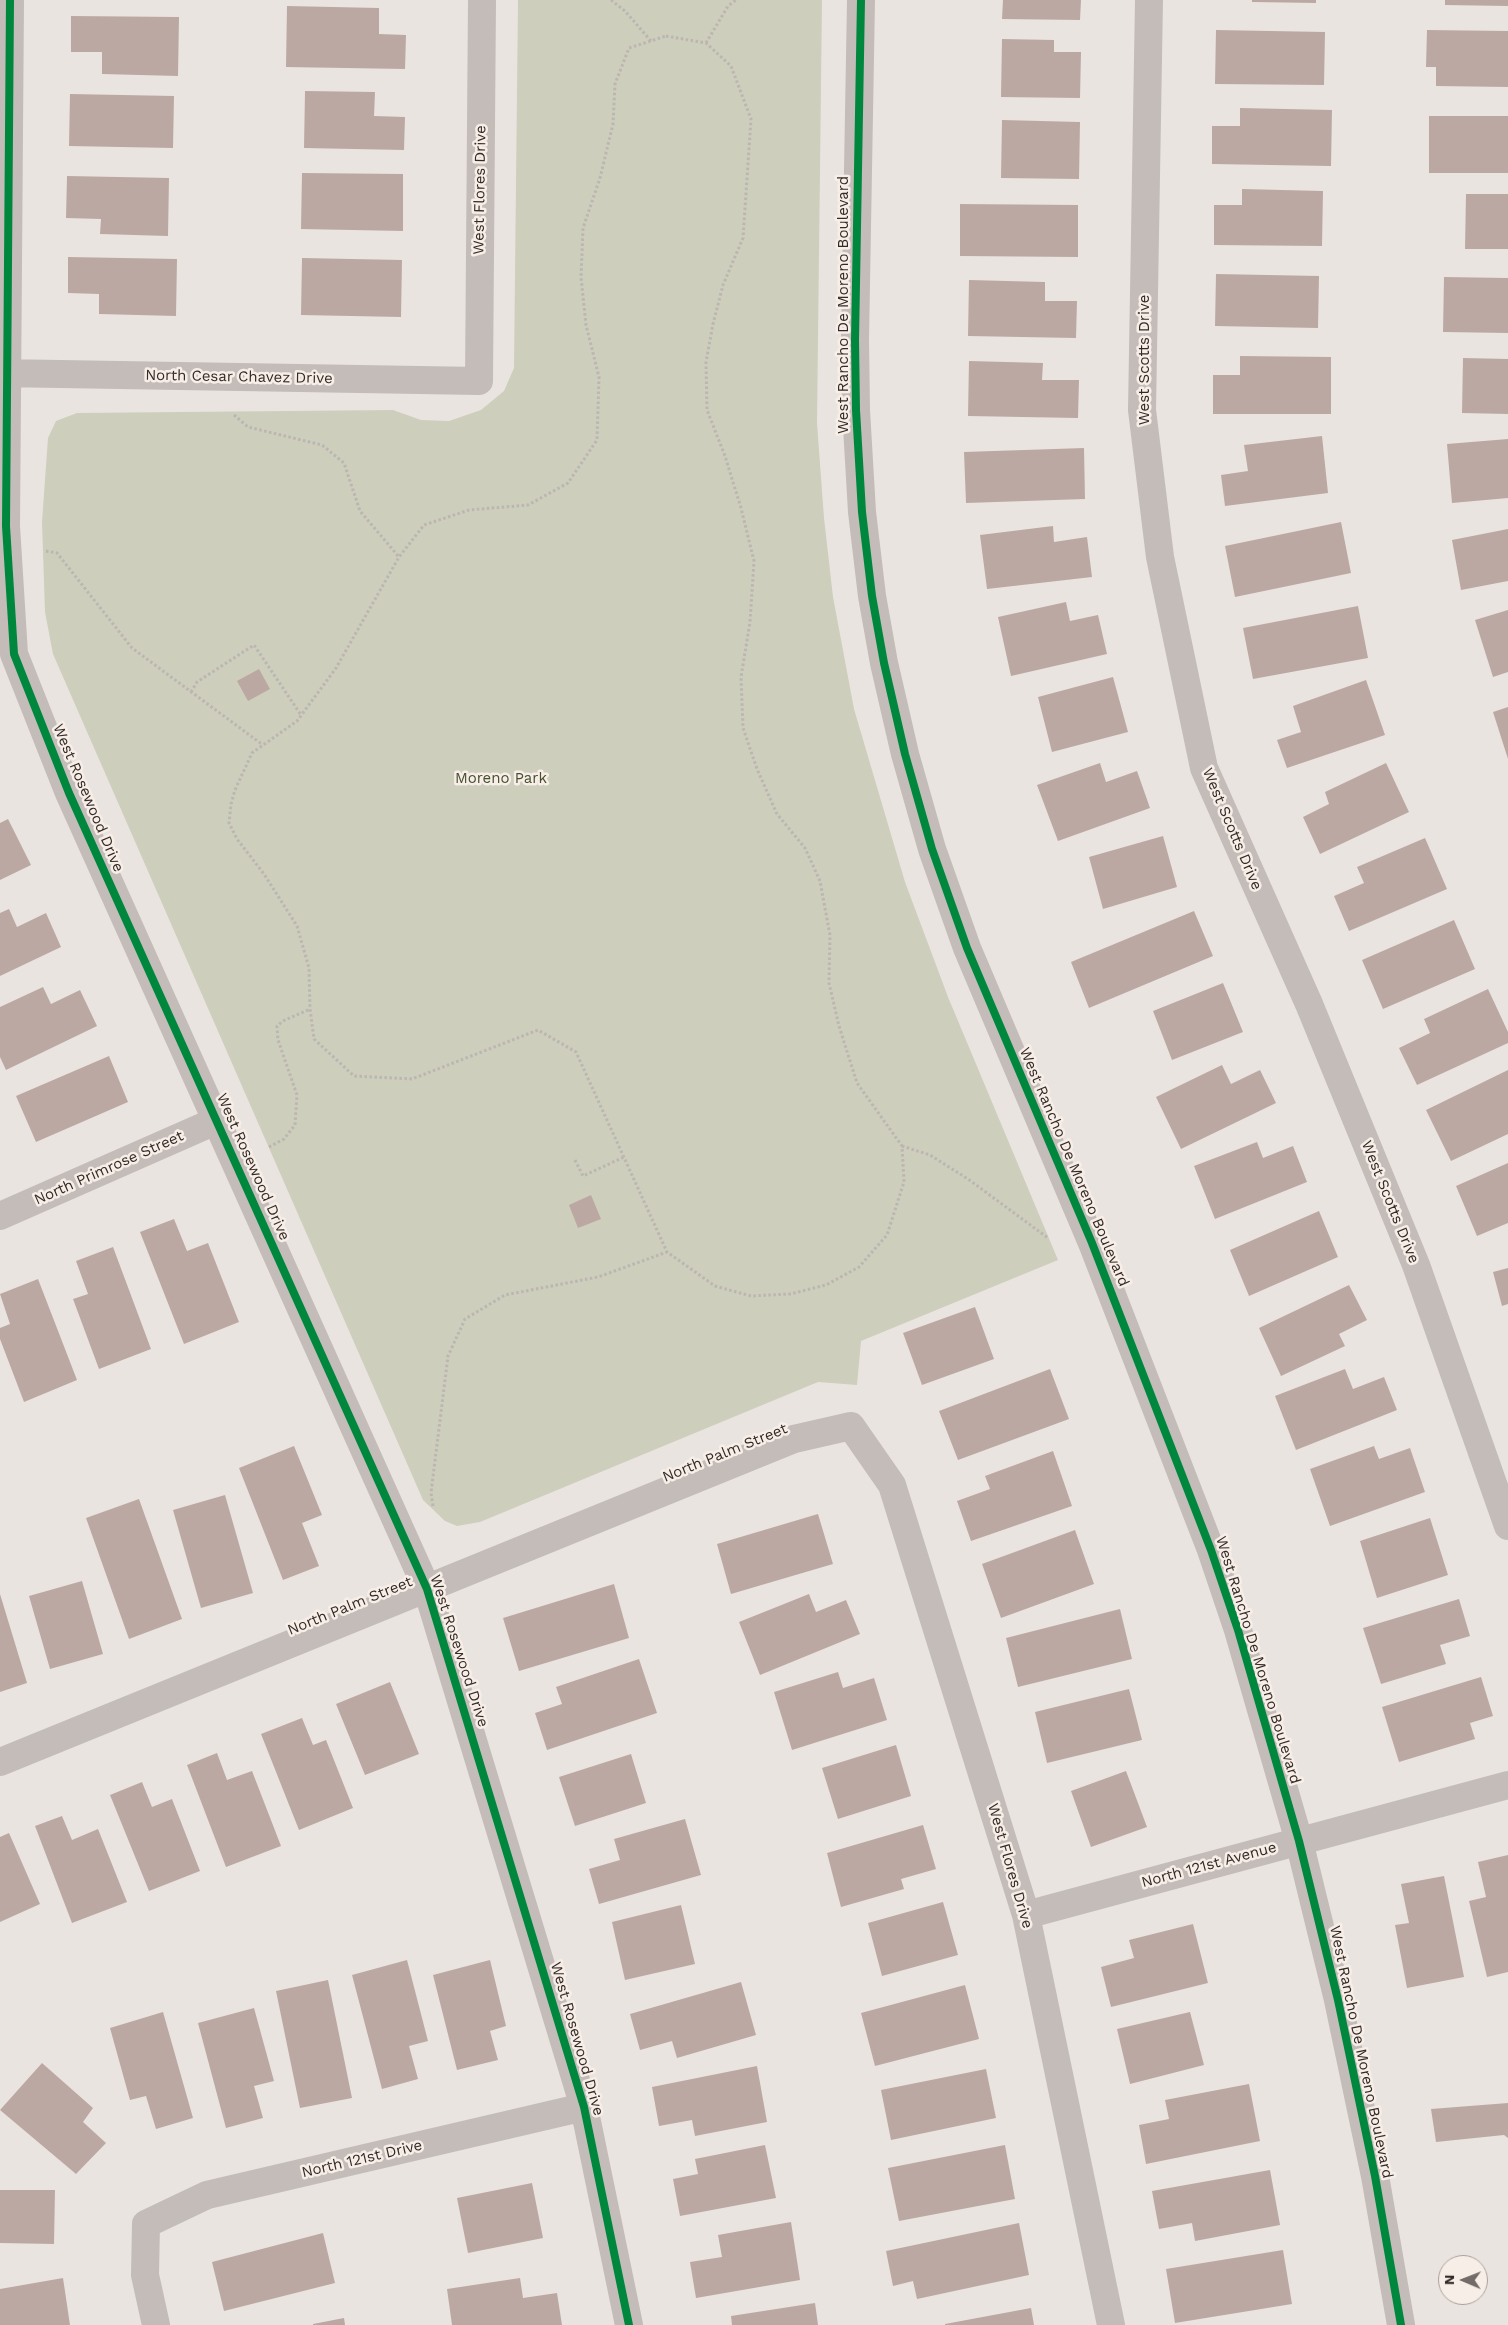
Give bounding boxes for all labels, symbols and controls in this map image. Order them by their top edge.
street label: West Flores Drive [470,125,490,255]
street label: West Rancho De Moreno Boulevard [835,176,853,434]
street label: West Scotts Drive [1136,295,1154,425]
street label: North Cesar Chavez Drive [145,366,333,388]
street label: West Rosewood Drive [49,721,127,875]
street label: West Scotts Drive [1198,765,1266,893]
park label: Moreno Park [455,770,547,788]
street label: West Rancho De Moreno Boulevard [1015,1045,1133,1289]
street label: West Rosewood Drive [212,1091,294,1243]
street label: North Primrose Street [32,1127,186,1209]
street label: West Scotts Drive [1357,1138,1423,1266]
street label: North Palm Street [660,1420,790,1486]
street label: West Rancho De Moreno Boulevard [1212,1534,1304,1786]
street label: North Palm Street [285,1573,415,1639]
street label: West Rosewood Drive [426,1573,492,1729]
street label: West Flores Drive [984,1801,1036,1931]
street label: North 121st Avenue [1140,1838,1278,1892]
street label: West Rancho De Moreno Boulevard [1325,1924,1397,2180]
street label: West Rosewood Drive [546,1960,608,2118]
street label: North 121st Drive [300,2136,424,2182]
north arrow [1438,2255,1488,2305]
text: N [1441,2274,1457,2285]

